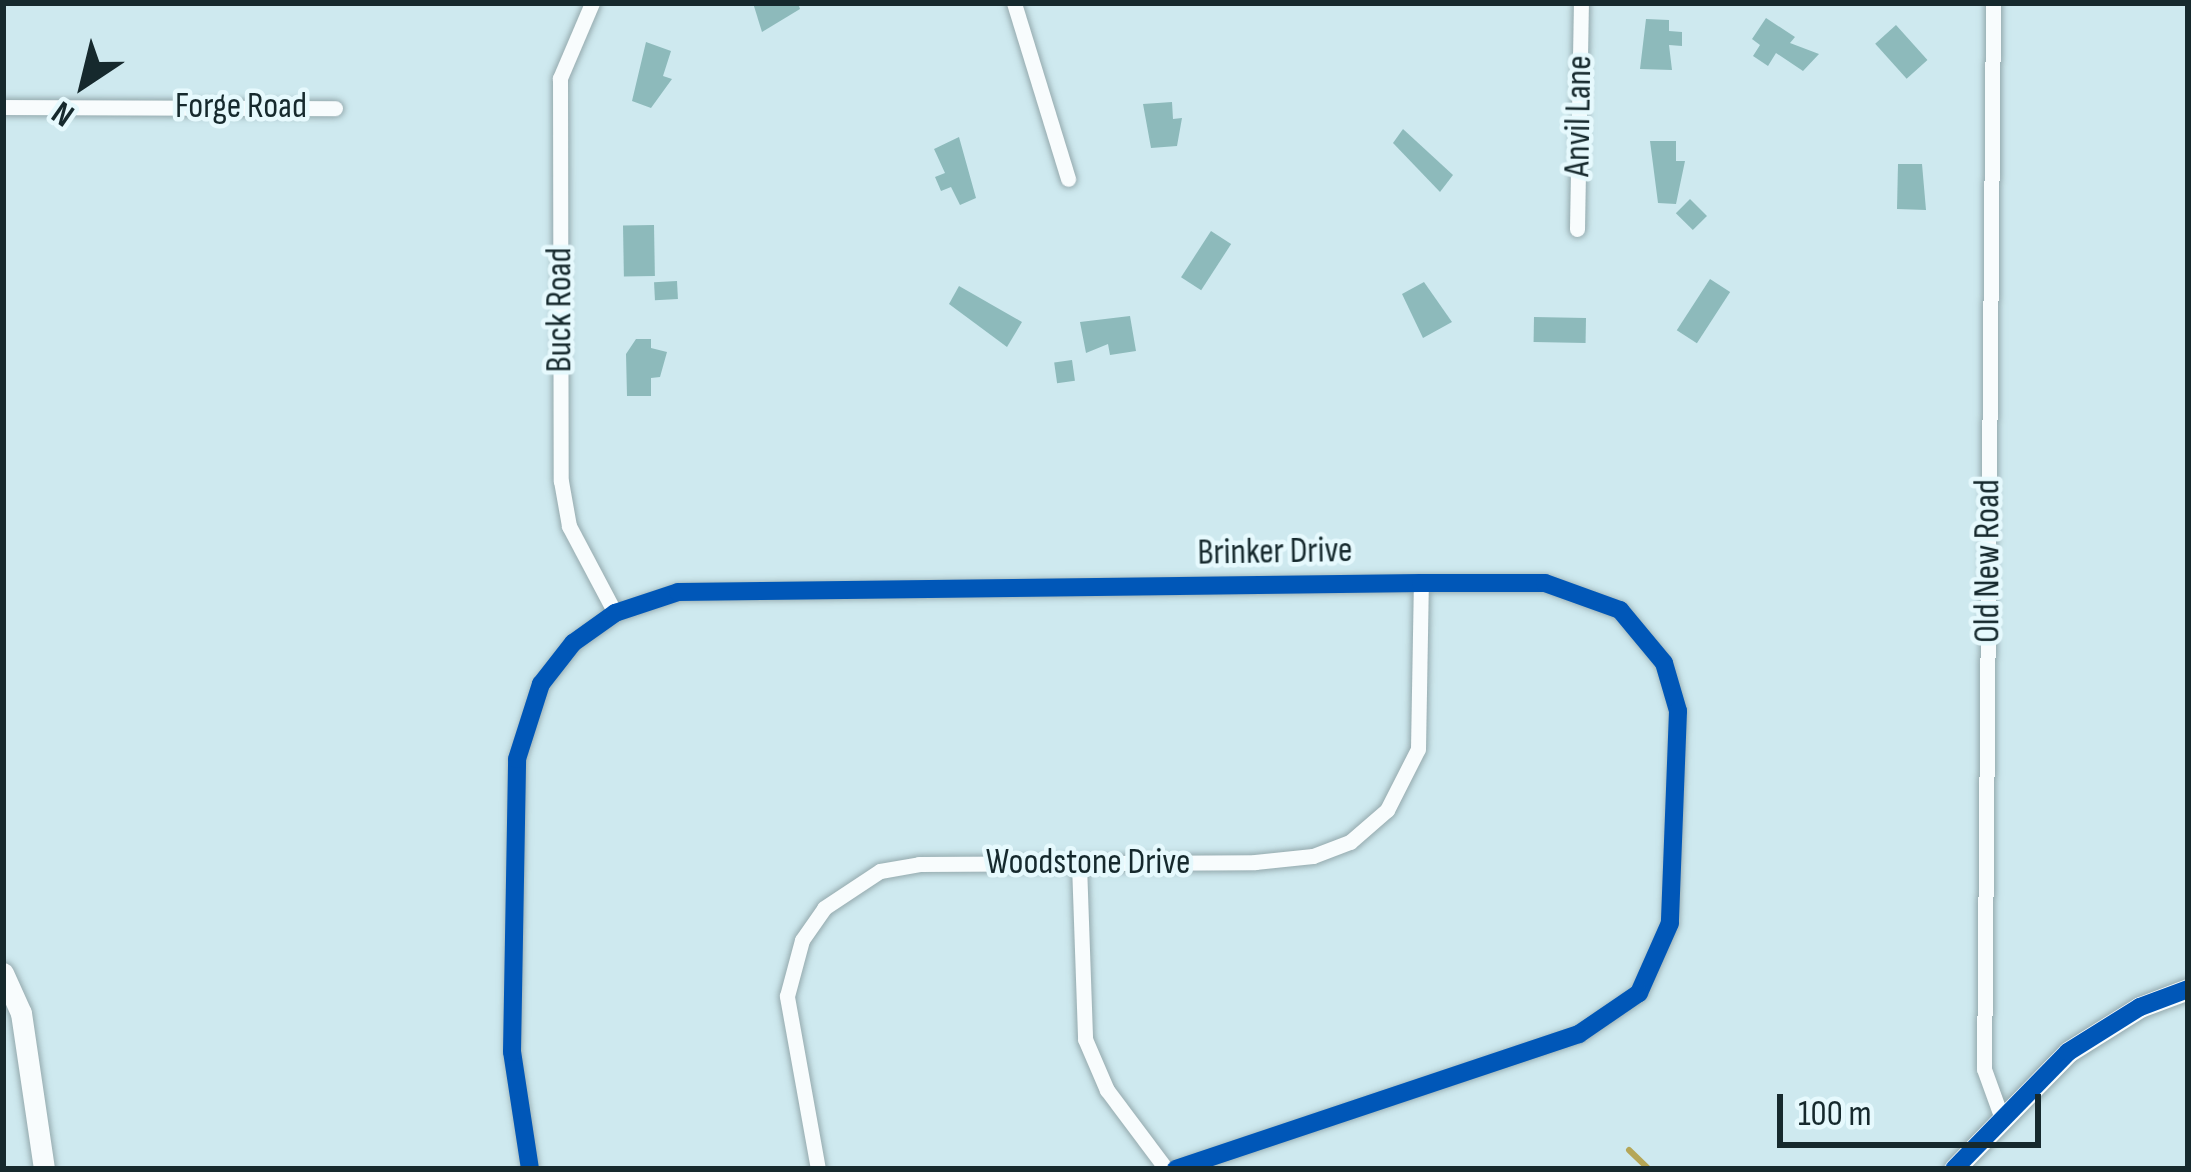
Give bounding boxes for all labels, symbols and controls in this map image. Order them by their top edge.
north arrow [24,24,144,144]
street label: Anvil Lane [1556,55,1602,177]
street label: Forge Road [175,85,307,129]
text: N [45,92,82,135]
street label: Buck Road [538,248,582,372]
street label: Old New Road [1966,479,2010,643]
street label: Brinker Drive [1197,529,1353,575]
street label: Woodstone Drive [986,841,1190,885]
scale bar [1783,1070,2047,1144]
text: 100 m [1798,1093,1872,1136]

